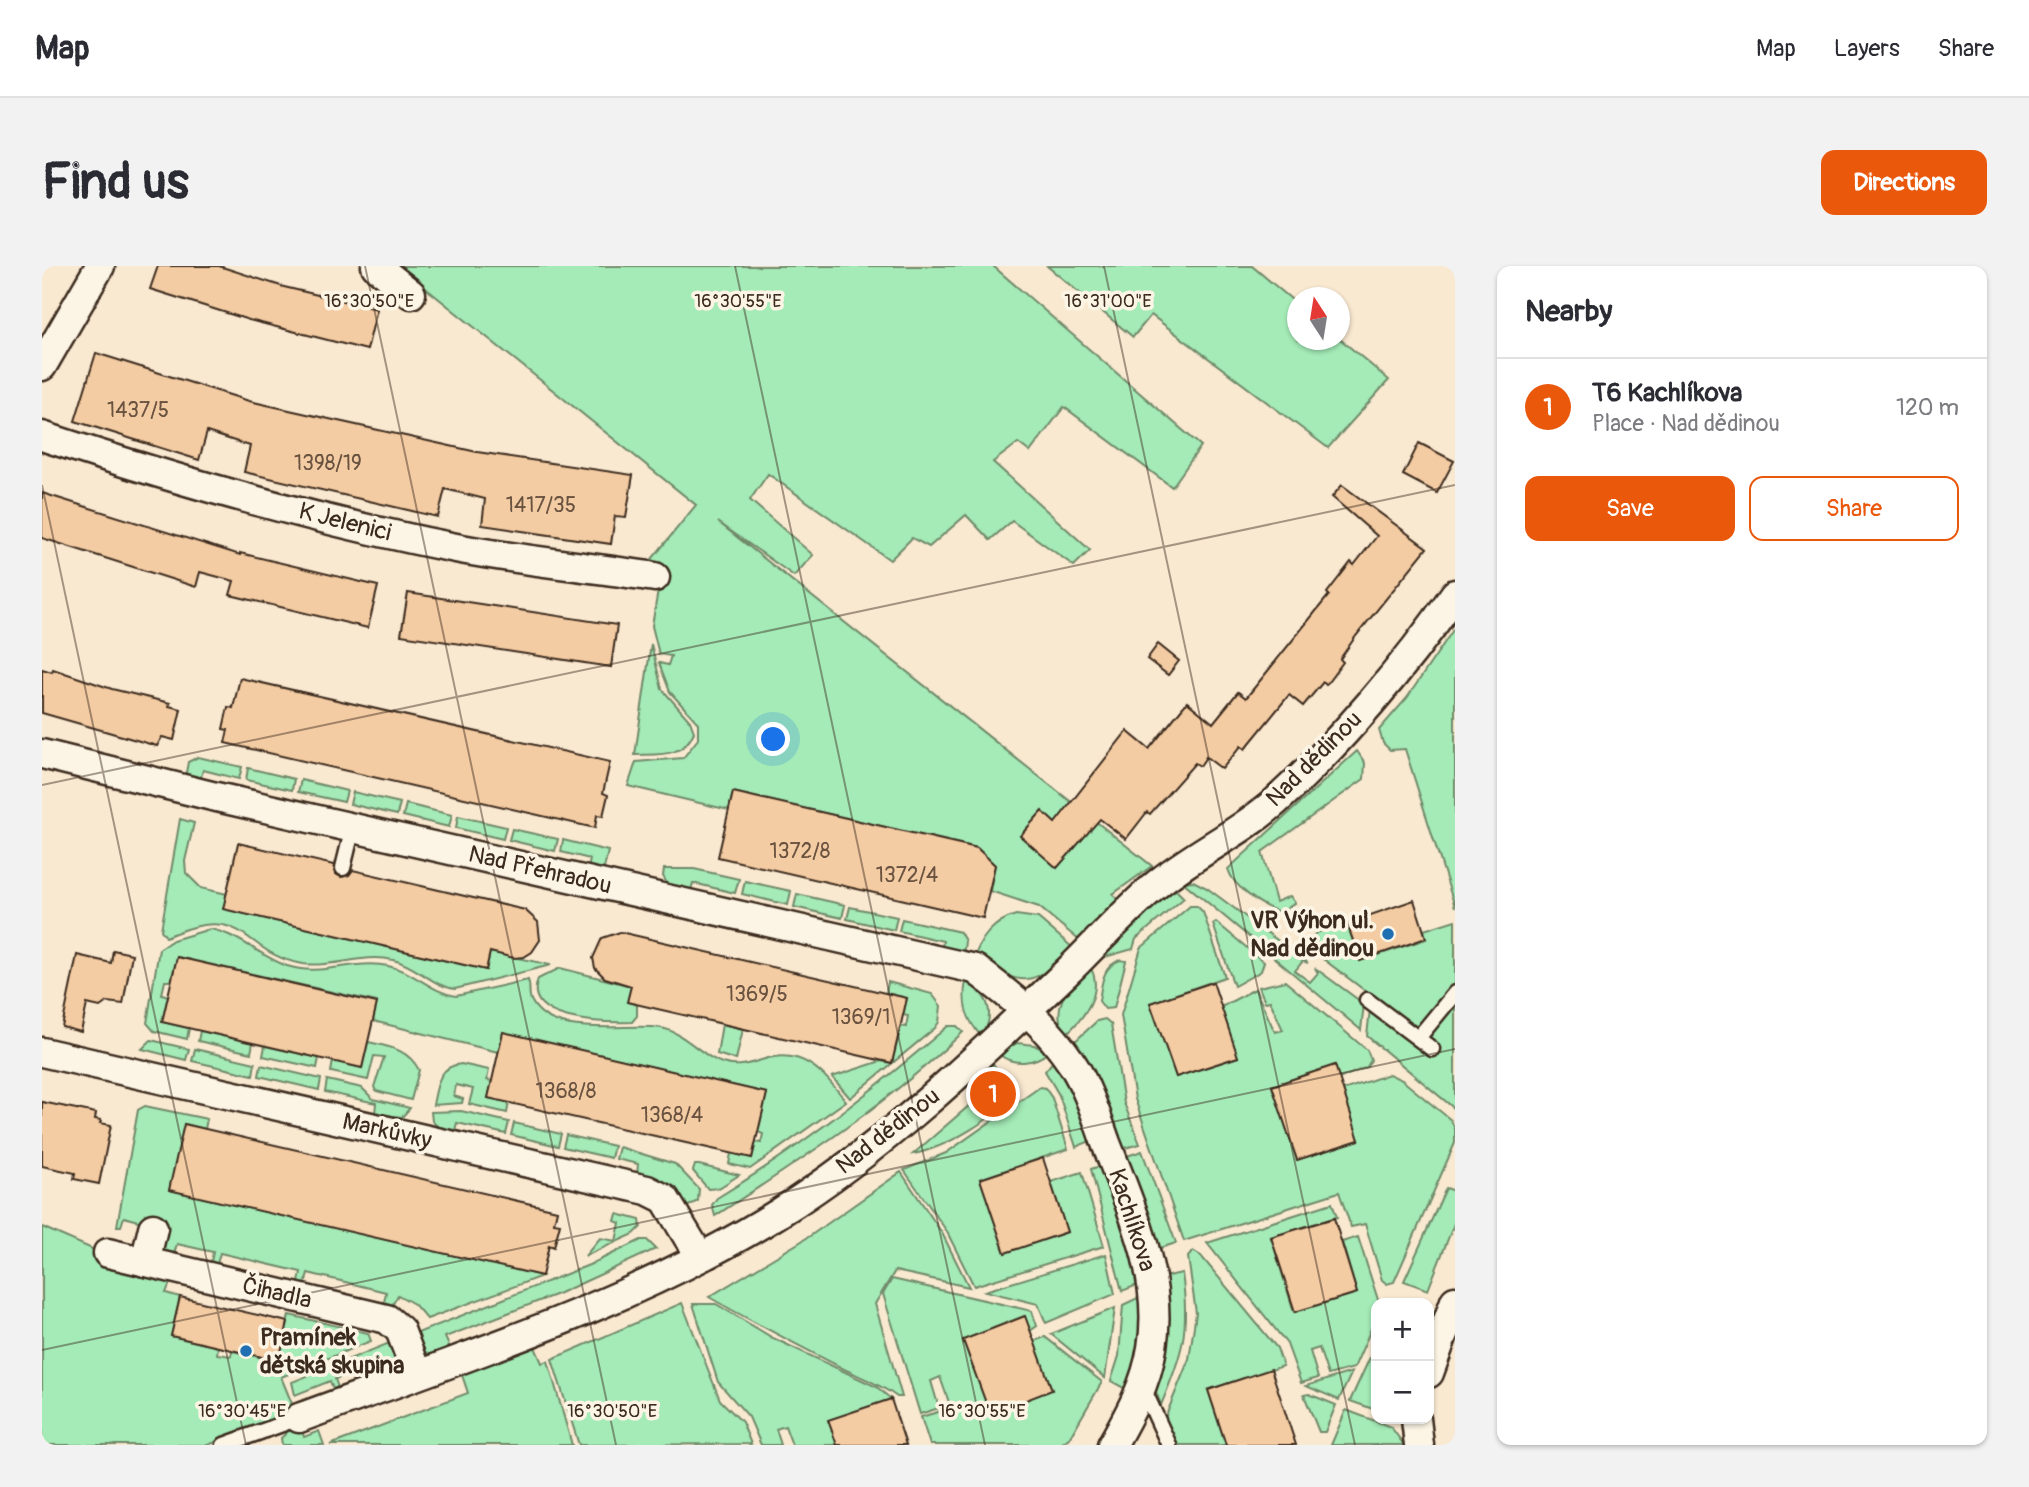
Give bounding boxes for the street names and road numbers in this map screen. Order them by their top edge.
street label: K Jelenici [296,497,394,547]
street label: Nad dědinou [1260,705,1368,813]
street label: Nad Přehradou [466,839,614,901]
street label: Nad dědinou [830,1081,946,1181]
street label: Markůvky [340,1107,434,1155]
street label: Kachlíkova [1102,1165,1162,1275]
street label: Čihadla [239,1271,315,1315]

